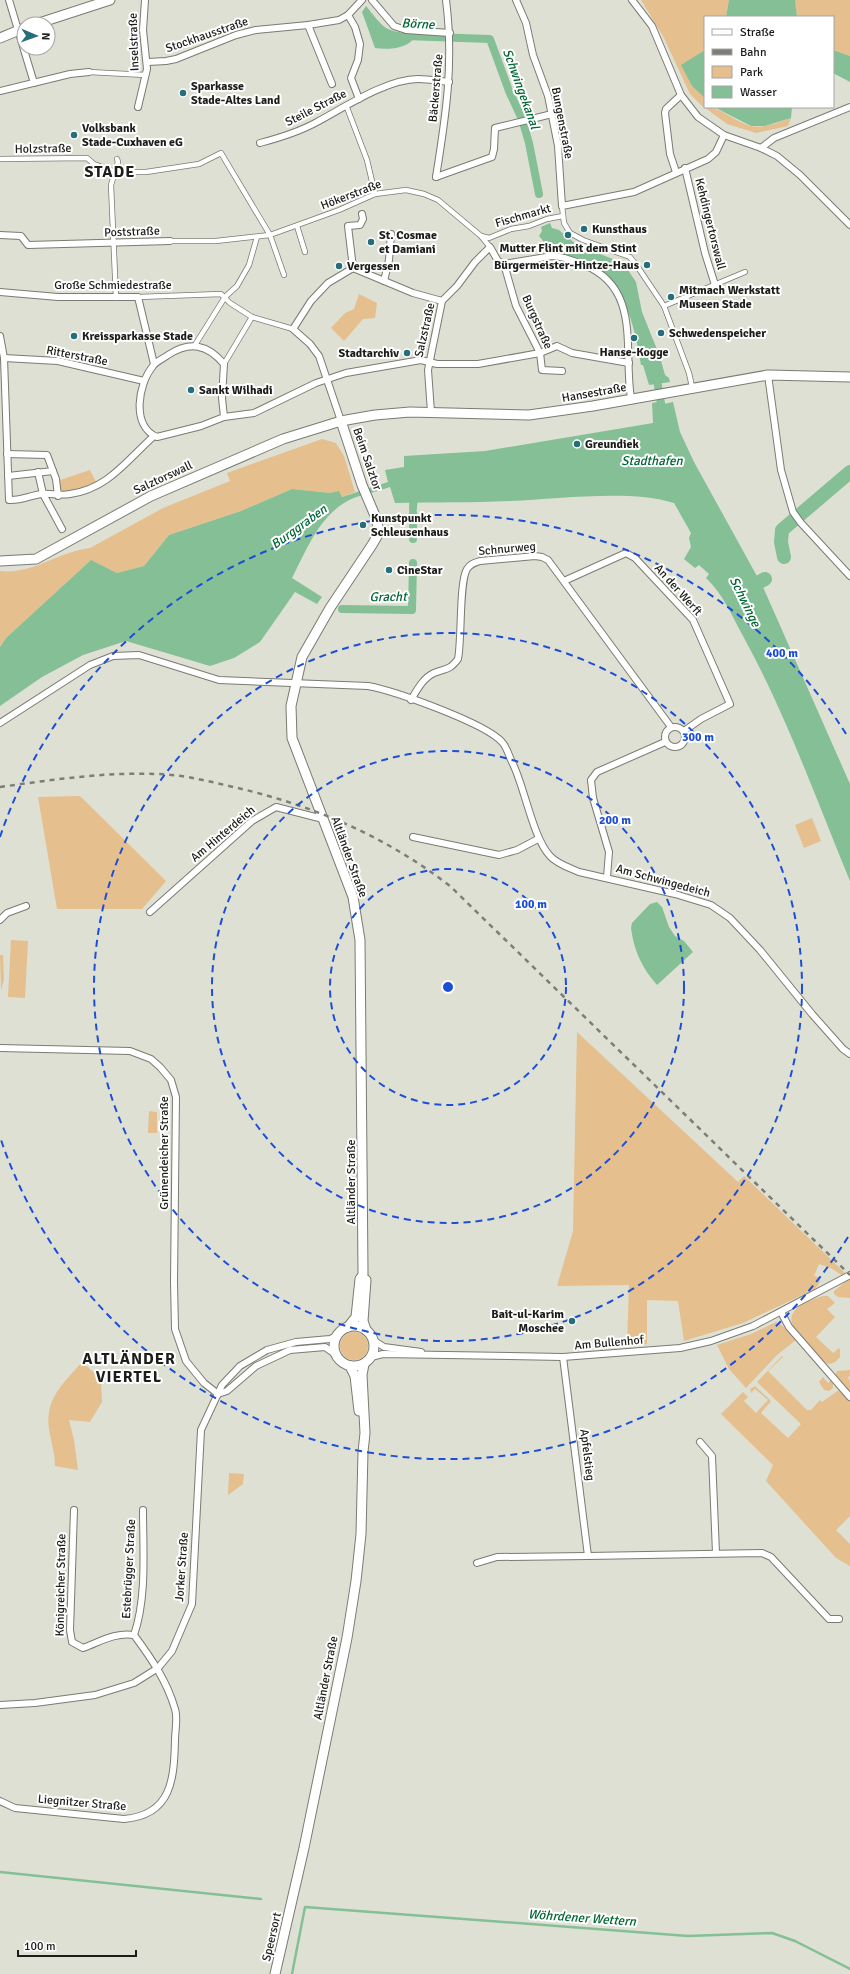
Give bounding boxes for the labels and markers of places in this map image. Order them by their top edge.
place label: Sparkasse Stade-Altes Land [191,79,281,108]
marker: Sparkasse Stade-Altes Land [178,88,188,98]
place label: Volksbank Stade-Cuxhaven eG [82,121,183,150]
marker: Volksbank Stade-Cuxhaven eG [69,130,79,140]
place label: Kunsthaus [592,222,647,237]
marker: Kunsthaus [579,224,589,234]
place label: St. Cosmae et Damiani [379,228,437,257]
marker: Mutter Flint mit dem Stint [563,230,573,240]
marker: St. Cosmae et Damiani [366,237,376,247]
place label: Mutter Flint mit dem Stint [499,241,637,256]
place label: Bürgermeister-Hintze-Haus [494,258,640,273]
place label: Vergessen [347,259,400,274]
marker: Bürgermeister-Hintze-Haus [642,260,652,270]
marker: Vergessen [334,261,344,271]
place label: Mitmach Werkstatt Museen Stade [679,283,780,312]
marker: Mitmach Werkstatt Museen Stade [666,292,676,302]
place label: Schwedenspeicher [669,326,766,341]
marker: Schwedenspeicher [656,328,666,338]
place label: Kreissparkasse Stade [82,329,193,344]
marker: Kreissparkasse Stade [69,331,79,341]
marker: Hanse-Kogge [629,333,639,343]
place label: Hanse-Kogge [599,345,669,360]
place label: Stadtarchiv [339,346,399,361]
marker: Stadtarchiv [402,348,412,358]
place label: Sankt Wilhadi [199,383,273,398]
marker: Sankt Wilhadi [186,385,196,395]
place label: Greundiek [585,437,640,452]
marker: Greundiek [572,439,582,449]
place label: Kunstpunkt Schleusenhaus [371,511,449,540]
marker: Kunstpunkt Schleusenhaus [358,520,368,530]
place label: CineStar [397,563,443,578]
marker: CineStar [384,565,394,575]
centre of rings [441,980,455,994]
place label: Bait-ul-Karim Moschee [491,1307,564,1336]
marker: Bait-ul-Karim Moschee [567,1316,577,1326]

